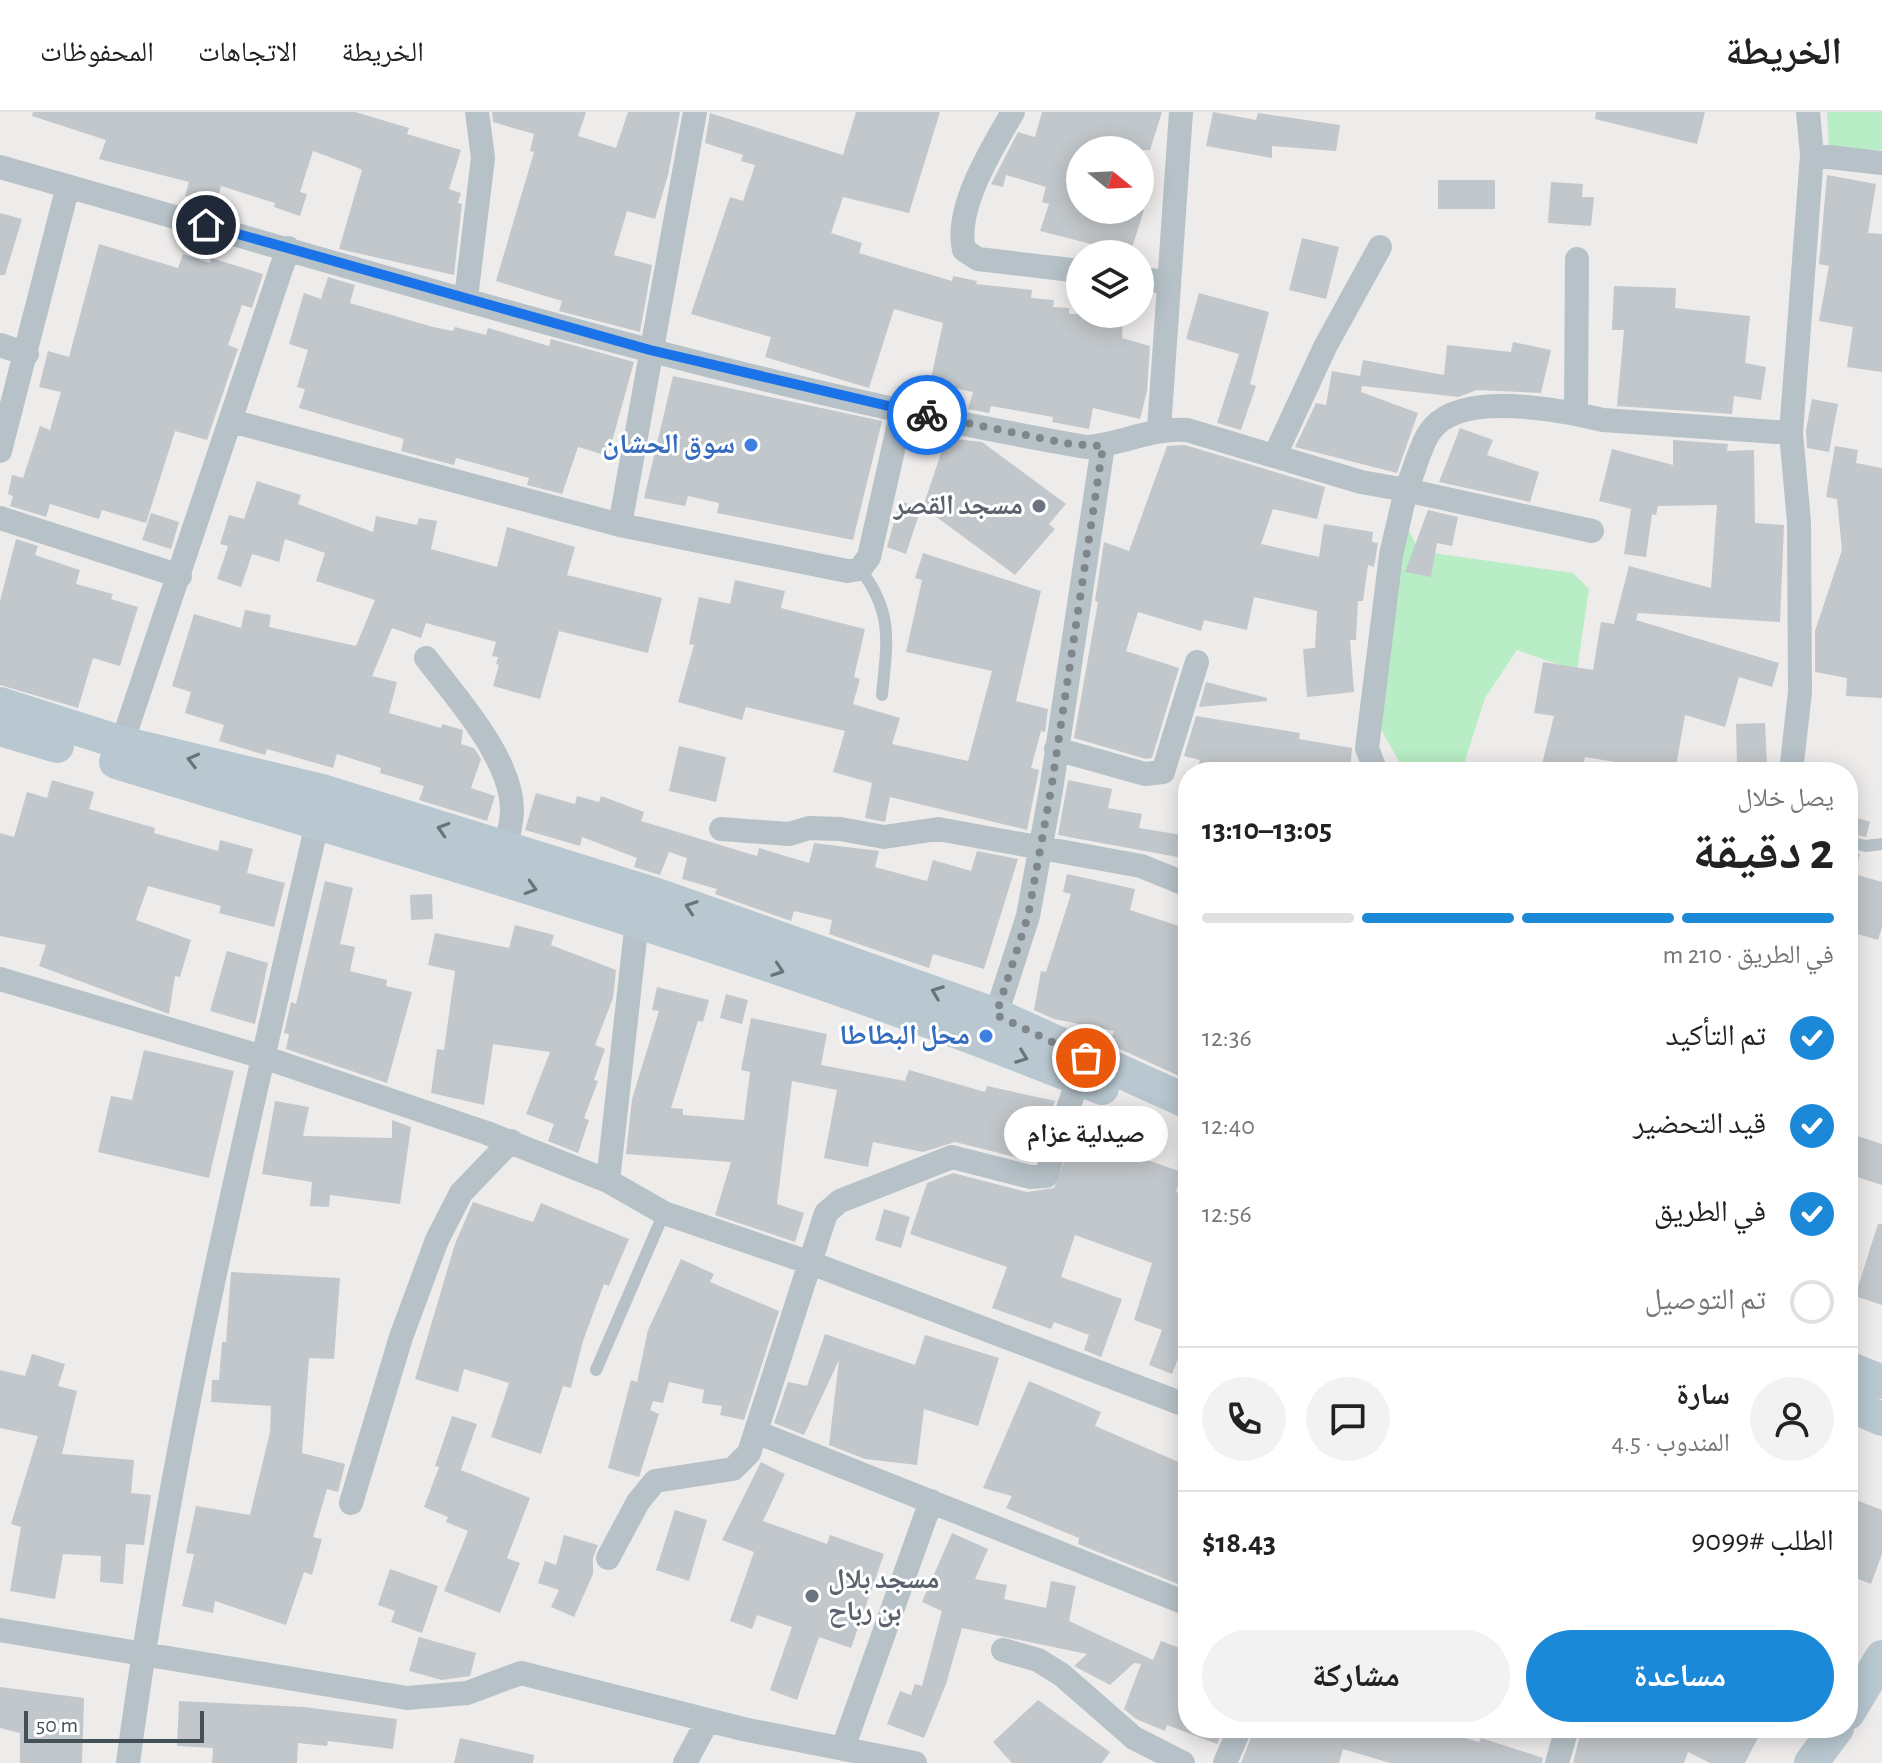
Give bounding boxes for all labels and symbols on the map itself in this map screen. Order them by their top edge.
north arrow [1066,136,1154,224]
pin [172,191,240,259]
courier [887,375,967,455]
place label: سوق الحشان [602,431,735,460]
marker: سوق الحشان [742,436,760,454]
place label: مسجد القصر [893,492,1023,520]
marker: مسجد القصر [1030,497,1048,515]
one-way arrow [187,752,200,769]
one-way arrow [437,822,451,838]
one-way arrow [523,879,537,895]
one-way arrow [685,900,699,917]
one-way arrow [770,960,784,976]
one-way arrow [931,985,945,1002]
place label: محل البطاطا [839,1022,970,1052]
pin [1052,1024,1120,1092]
marker: محل البطاطا [977,1027,995,1045]
one-way arrow [1014,1047,1028,1064]
callout: صيدلية عزام [1004,1106,1168,1162]
place label: مسجد بلال بن رباح [828,1566,939,1628]
marker: مسجد بلال بن رباح [803,1587,821,1605]
scale bar [24,1707,204,1743]

